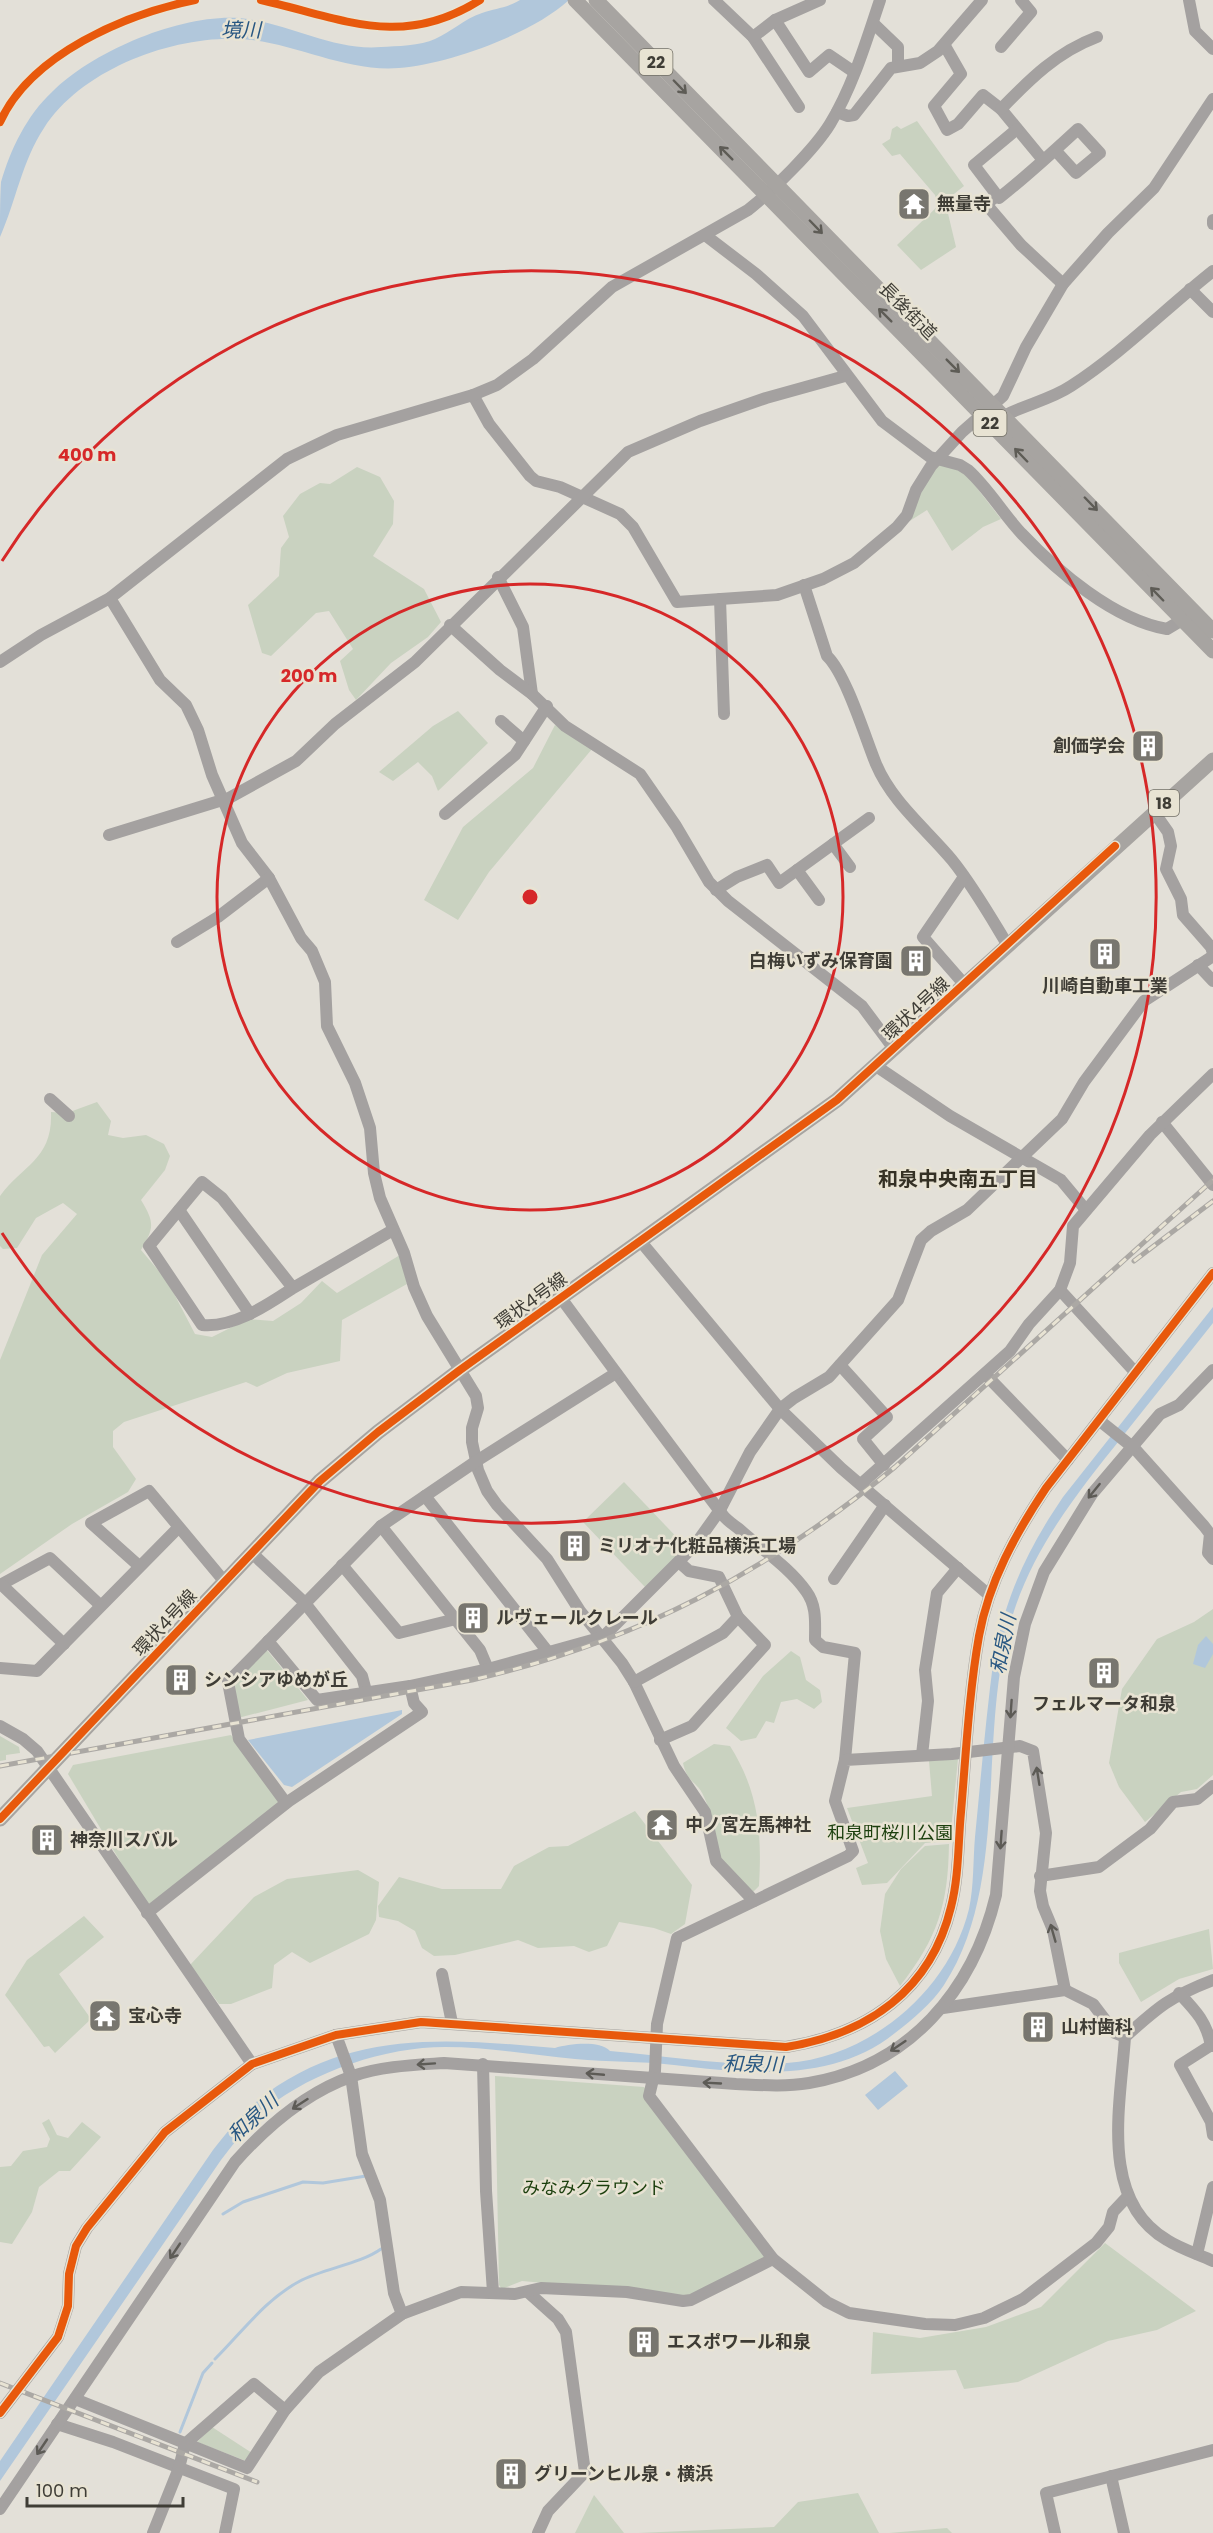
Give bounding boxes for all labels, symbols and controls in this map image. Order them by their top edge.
water label: 境川 [221,16,263,44]
road number: 22 [640,49,672,75]
one-way arrow [673,80,688,95]
one-way arrow [719,145,734,160]
temple icon: 無量寺 [896,186,932,222]
place label: 無量寺 [937,191,991,216]
one-way arrow [809,220,824,235]
street label: 長後街道 [874,276,943,345]
one-way arrow [877,308,892,323]
one-way arrow [946,358,961,373]
road number: 22 [974,410,1006,436]
text: 400 m [58,442,116,467]
one-way arrow [1014,447,1029,462]
one-way arrow [1083,497,1098,512]
one-way arrow [1150,587,1164,602]
text: 200 m [281,663,337,688]
building icon: 創価学会 [1130,728,1166,764]
place label: 創価学会 [1053,733,1125,758]
road number: 18 [1149,790,1179,816]
centre of rings [520,887,540,907]
building icon: 川崎自動車工業 [1087,936,1123,972]
building icon: 白梅いずみ保育園 [898,943,934,979]
place label: 白梅いずみ保育園 [749,948,893,973]
street label: 環状4号線 [877,971,955,1046]
place label: 川崎自動車工業 [1042,973,1168,998]
district label: 和泉中央南五丁目 [878,1165,1038,1193]
street label: 環状4号線 [490,1266,572,1335]
one-way arrow [1088,1483,1101,1499]
building icon: ミリオナ化粧品横浜工場 [557,1528,593,1564]
place label: ミリオナ化粧品横浜工場 [598,1533,796,1558]
street label: 環状4号線 [127,1584,202,1662]
building icon: ルヴェールクレール [455,1600,491,1636]
place label: ルヴェールクレール [496,1605,658,1630]
water label: 和泉川 [984,1610,1023,1676]
building icon: フェルマータ和泉 [1086,1655,1122,1691]
building icon: シンシアゆめが丘 [163,1662,199,1698]
place label: シンシアゆめが丘 [204,1667,348,1692]
place label: フェルマータ和泉 [1032,1691,1176,1716]
one-way arrow [1006,1699,1017,1719]
one-way arrow [1032,1767,1043,1787]
temple icon: 中ノ宮左馬神社 [644,1807,680,1843]
place label: 中ノ宮左馬神社 [685,1812,811,1837]
park label: 和泉町桜川公園 [827,1820,953,1845]
building icon: 神奈川スバル [29,1822,65,1858]
place label: 神奈川スバル [70,1827,178,1852]
one-way arrow [995,1829,1006,1849]
one-way arrow [1047,1924,1058,1943]
temple icon: 宝心寺 [87,1998,123,2034]
place label: 宝心寺 [128,2003,182,2028]
building icon: 山村歯科 [1020,2009,1056,2045]
place label: 山村歯科 [1061,2014,1133,2039]
one-way arrow [891,2040,907,2052]
water label: 和泉川 [723,2049,785,2079]
one-way arrow [417,2059,437,2070]
one-way arrow [586,2068,606,2079]
one-way arrow [702,2077,722,2088]
water label: 和泉川 [222,2086,286,2149]
one-way arrow [292,2099,309,2111]
park label: みなみグラウンド [522,2175,666,2200]
one-way arrow [169,2243,181,2259]
building icon: エスポワール和泉 [626,2324,662,2360]
place label: エスポワール和泉 [667,2329,811,2354]
one-way arrow [35,2439,48,2456]
building icon: グリーンヒル泉・横浜 [493,2456,529,2492]
place label: グリーンヒル泉・横浜 [534,2461,713,2486]
scale bar [27,2470,183,2508]
text: 100 m [36,2478,88,2503]

